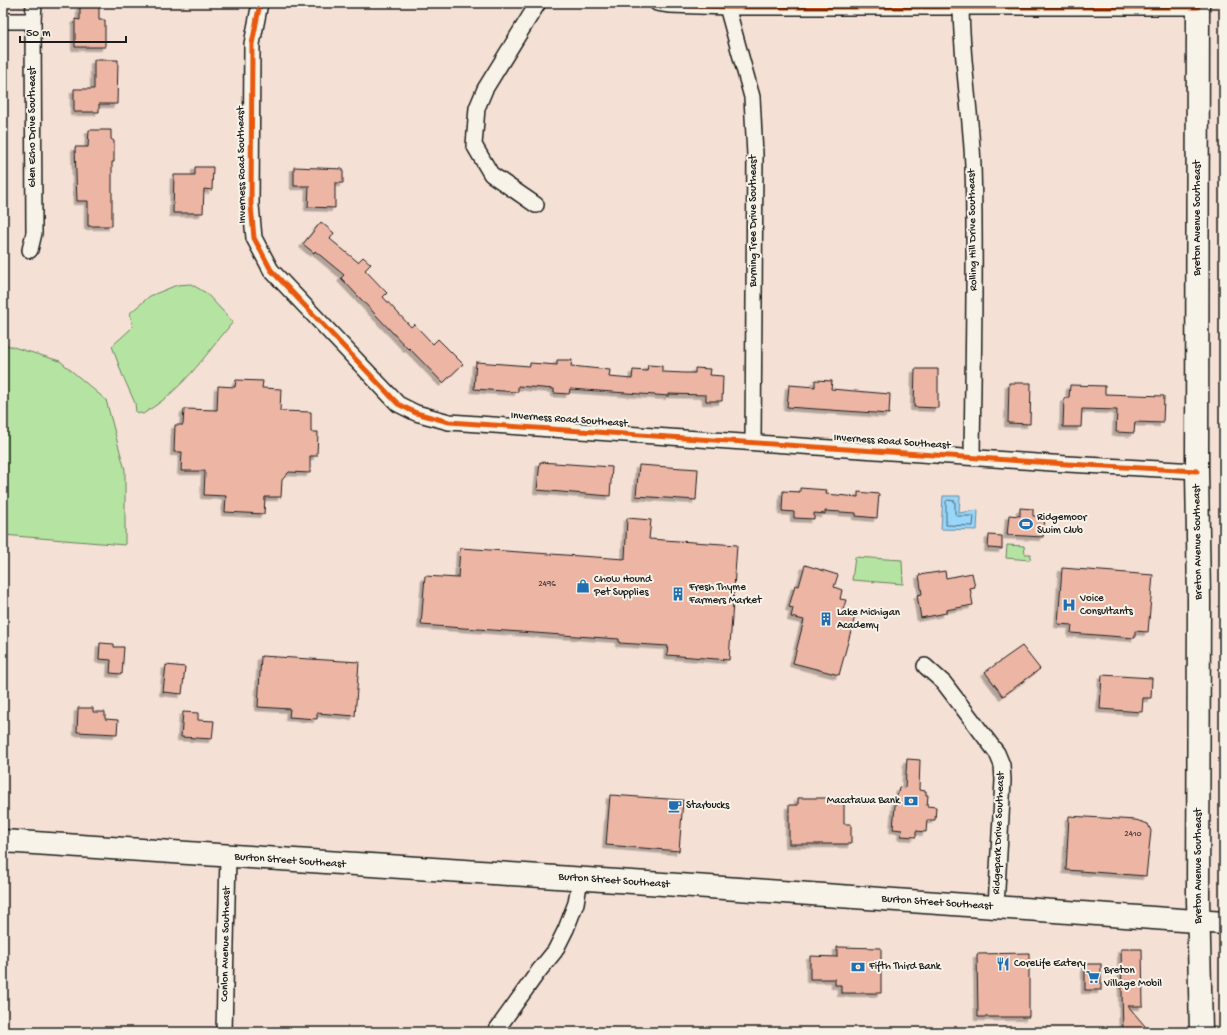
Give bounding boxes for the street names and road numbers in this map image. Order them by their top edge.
street label: Glen Echo Drive Southeast [27,65,39,187]
street label: Inverness Road Southeast [235,105,249,224]
street label: Burning Tree Drive Southeast [748,154,760,288]
street label: Breton Avenue Southeast [1192,159,1204,277]
street label: Rolling Hill Drive Southeast [966,167,980,291]
street label: Inverness Road Southeast [510,410,629,430]
street label: Inverness Road Southeast [833,432,952,452]
street label: Breton Avenue Southeast [1191,483,1205,601]
street label: Ridgepark Drive Southeast [991,770,1007,895]
street label: Breton Avenue Southeast [1193,807,1205,925]
street label: Burton Street Southeast [233,851,347,871]
street label: Burton Street Southeast [557,871,671,891]
street label: Conlon Avenue Southeast [219,885,233,1002]
street label: Burton Street Southeast [880,893,994,913]

